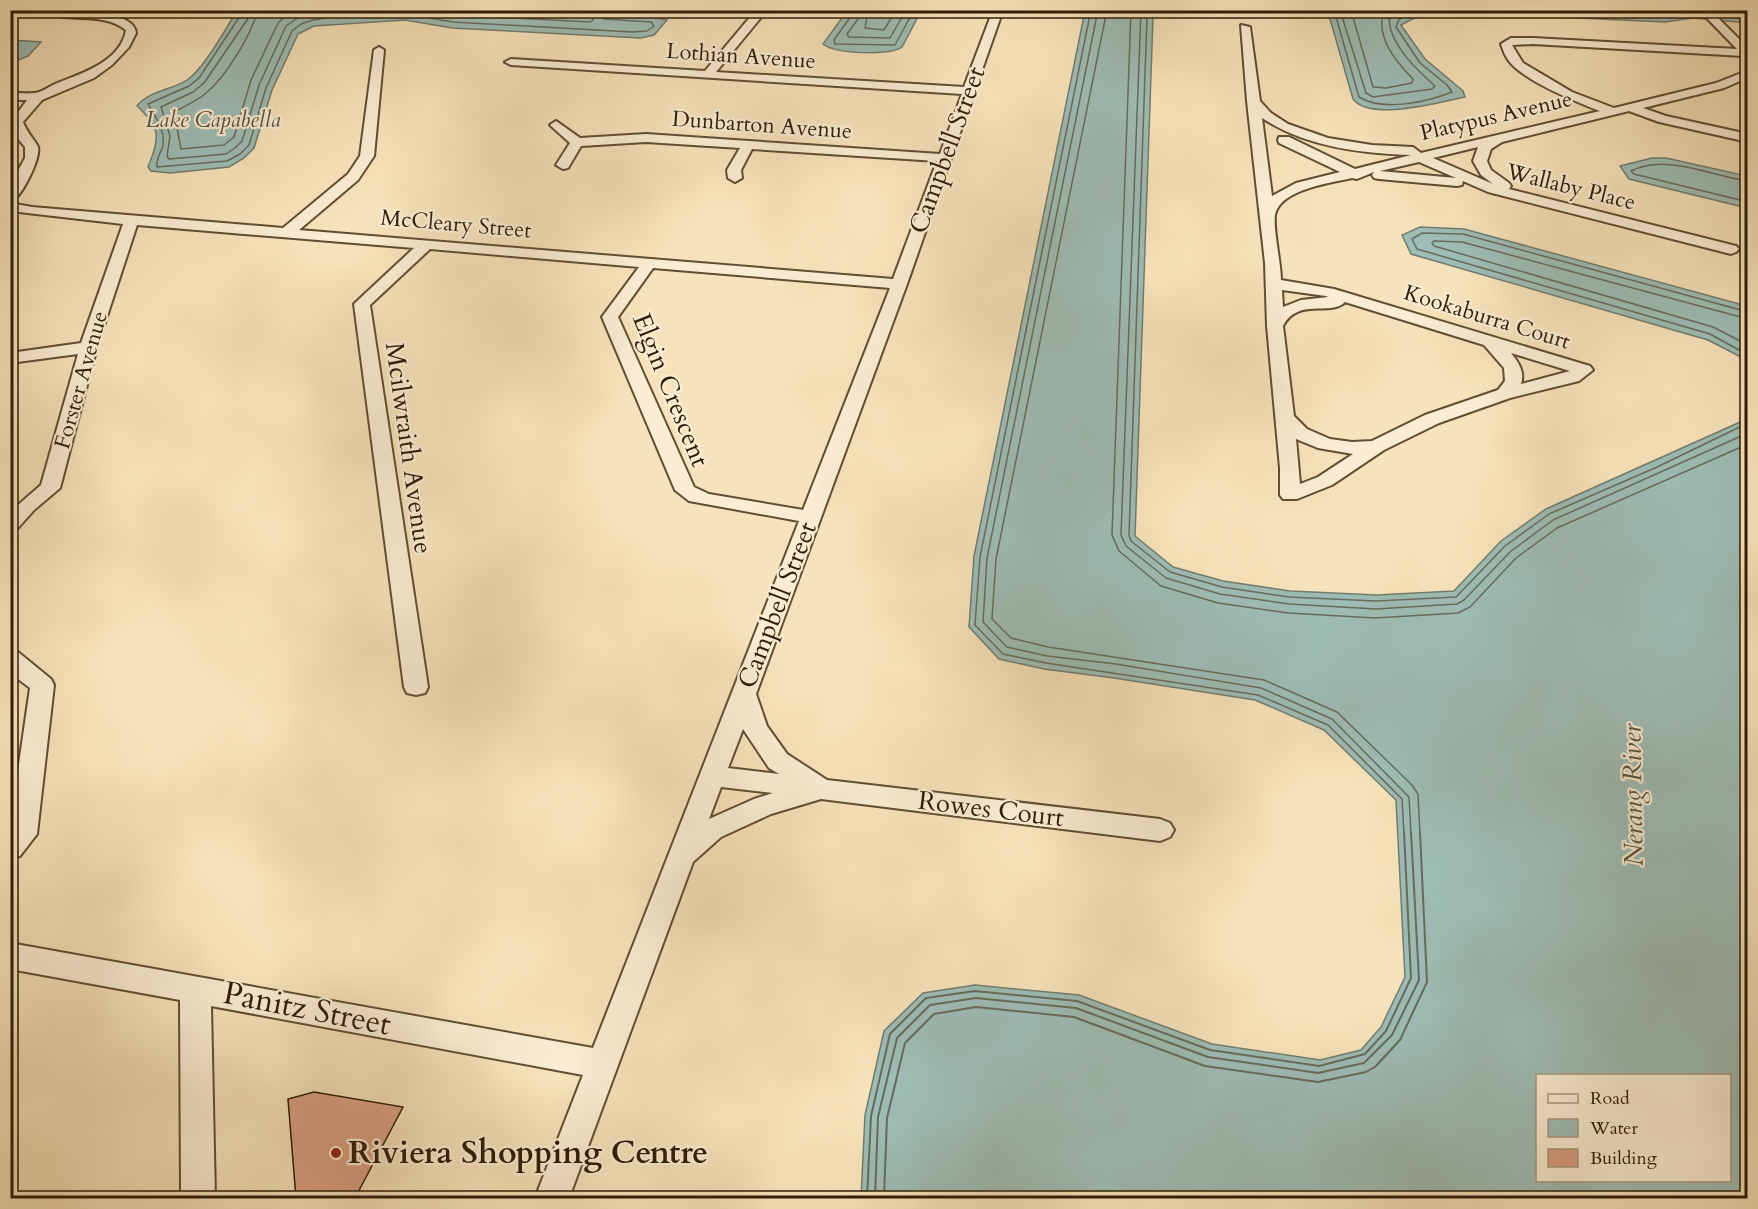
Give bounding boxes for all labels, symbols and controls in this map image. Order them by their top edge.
street label: Lothian Avenue [665,36,817,76]
street label: Campbell Street [901,62,993,238]
street label: Platypus Avenue [1417,84,1575,148]
street label: Dunbarton Avenue [671,104,853,146]
water label: Lake Capabella [145,105,281,135]
street label: Wallaby Place [1502,156,1639,218]
street label: McCleary Street [379,202,533,246]
street label: Kookaburra Court [1400,277,1574,357]
street label: Forster Avenue [47,308,115,452]
street label: Elgin Crescent [624,308,718,472]
street label: Mcilwraith Avenue [377,340,441,556]
street label: Campbell Street [729,517,825,693]
water label: Nerang River [1613,722,1653,867]
street label: Rowes Court [916,783,1066,835]
street label: Panitz Street [219,971,395,1047]
legend [1536,1074,1731,1182]
text: Road [1590,1086,1630,1111]
text: Water [1589,1116,1639,1141]
place label: Riviera Shopping Centre [348,1131,708,1175]
marker: Riviera Shopping Centre [329,1146,343,1160]
text: Building [1590,1146,1658,1171]

